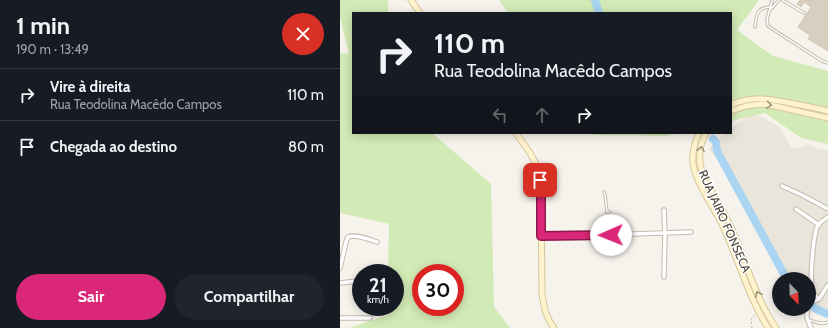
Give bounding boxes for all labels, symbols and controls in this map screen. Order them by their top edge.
text: 1 min [16,11,70,40]
button: close [282,13,324,55]
text: 110 m [434,26,505,60]
icon: right [368,28,420,80]
text: 190 m · 13:49 [16,41,89,57]
text: Rua Teodolina Macêdo Campos [434,60,672,82]
text: Vire à direita [50,78,131,96]
icon: right [16,84,38,106]
text: 110 m [287,86,324,104]
text: Rua Teodolina Macêdo Campos [50,96,222,112]
one-way arrow [766,100,772,109]
icon: left [489,104,511,126]
icon: ahead [531,104,553,126]
icon: right [573,104,595,126]
icon: arrive [16,136,38,158]
text: Chegada ao destino [50,138,177,156]
text: 80 m [288,138,324,156]
one-way arrow [696,146,705,152]
pin [523,163,557,197]
street label: RUA JAIRO FONSECA [696,167,755,275]
icon: arrive [529,169,551,191]
position arrow [590,214,632,256]
speed limit sign: 30 [412,264,464,316]
north arrow [772,272,816,316]
map controls [772,272,816,316]
text: 21 [369,273,387,297]
button: Sair [16,274,166,320]
button: Compartilhar [174,274,324,320]
one-way arrow [755,290,763,298]
text: km/h [367,293,389,306]

